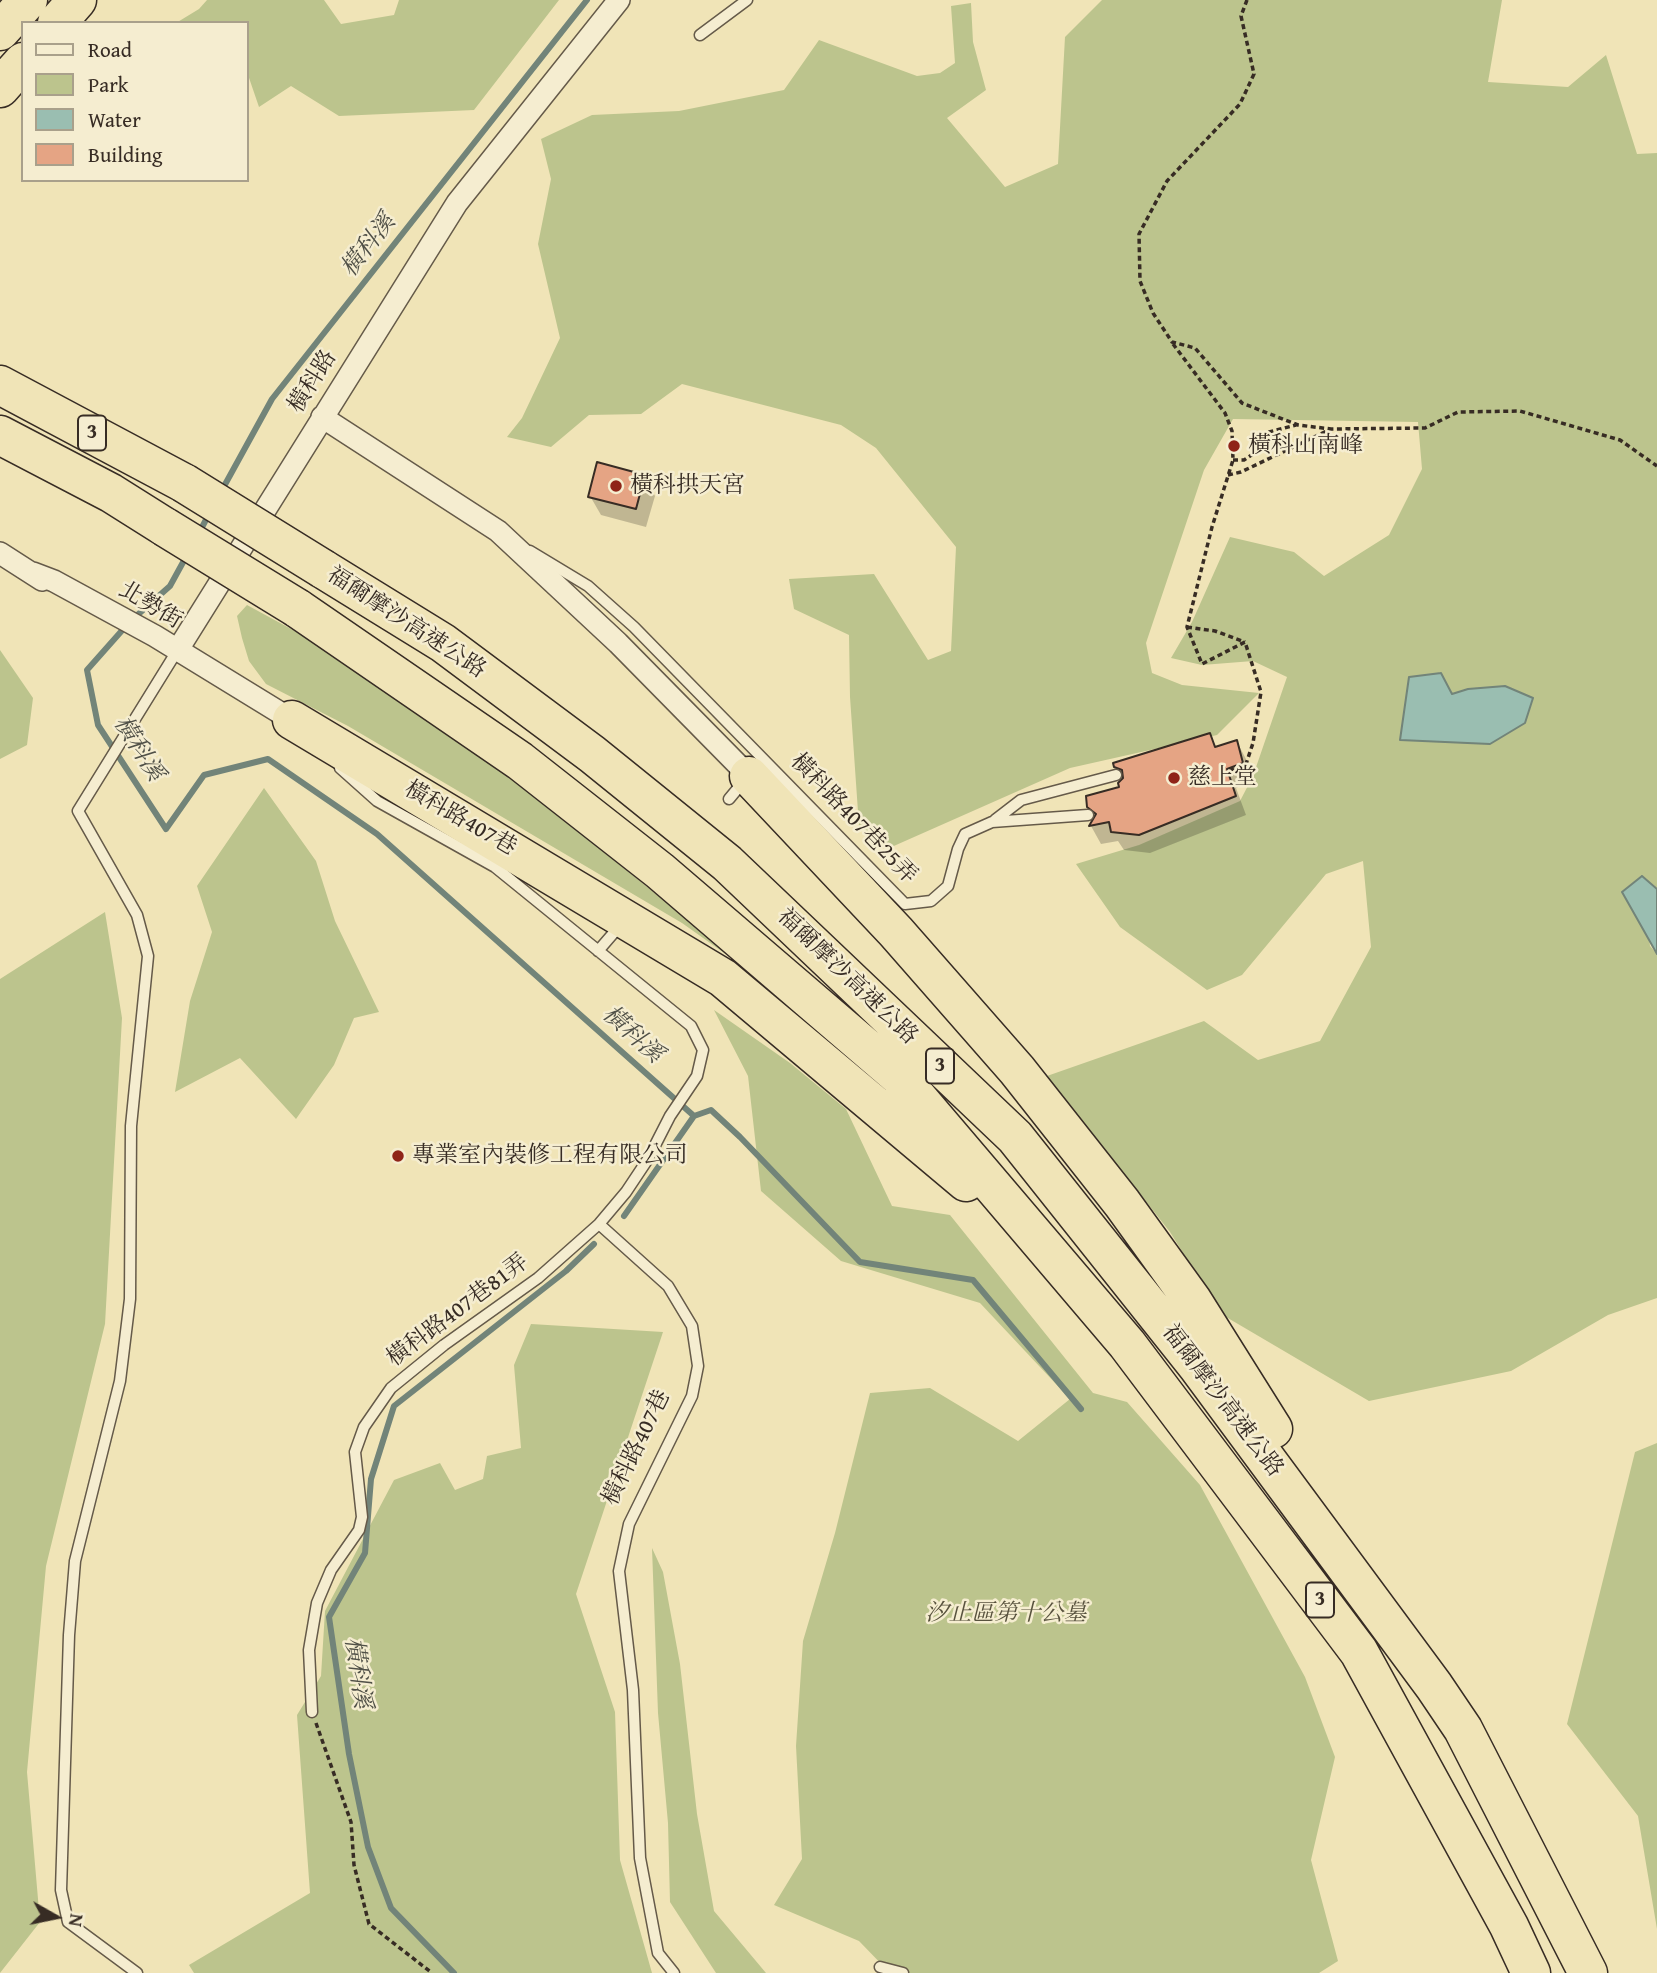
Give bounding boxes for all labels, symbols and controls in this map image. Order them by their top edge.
legend [21,21,248,182]
text: Road [88,34,132,65]
text: Park [88,69,129,100]
text: Water [88,104,141,135]
text: Building [88,139,162,170]
water label: 橫科溪 [335,209,403,283]
street label: 橫科路 [283,345,343,419]
road number: 3 [78,416,106,450]
place label: 橫科山南峰 [1248,432,1363,460]
marker: 橫科山南峰 [1226,438,1242,454]
place label: 橫科拱天宮 [630,472,745,500]
marker: 橫科拱天宮 [608,478,624,494]
street label: 福爾摩沙高速公路 [321,561,491,685]
street label: 北勢街 [113,576,187,636]
water label: 橫科溪 [107,711,169,787]
street label: 橫科路407巷25弄 [784,748,922,890]
place label: 慈上堂 [1188,764,1257,792]
marker: 慈上堂 [1166,770,1182,786]
street label: 橫科路407巷 [399,776,521,862]
street label: 福爾摩沙高速公路 [771,903,923,1051]
water label: 橫科溪 [596,1000,668,1070]
road number: 3 [926,1048,954,1084]
place label: 專業室內裝修工程有限公司 [412,1142,688,1170]
marker: 專業室內裝修工程有限公司 [390,1148,406,1164]
street label: 橫科路407巷81弄 [382,1249,534,1373]
street label: 福爾摩沙高速公路 [1156,1319,1288,1483]
street label: 橫科路407巷 [597,1386,677,1510]
road number: 3 [1306,1582,1334,1618]
park label: 汐止區第十公墓 [926,1600,1086,1628]
water label: 橫科溪 [338,1635,376,1711]
north arrow [21,1882,91,1952]
text: N [62,1912,92,1929]

